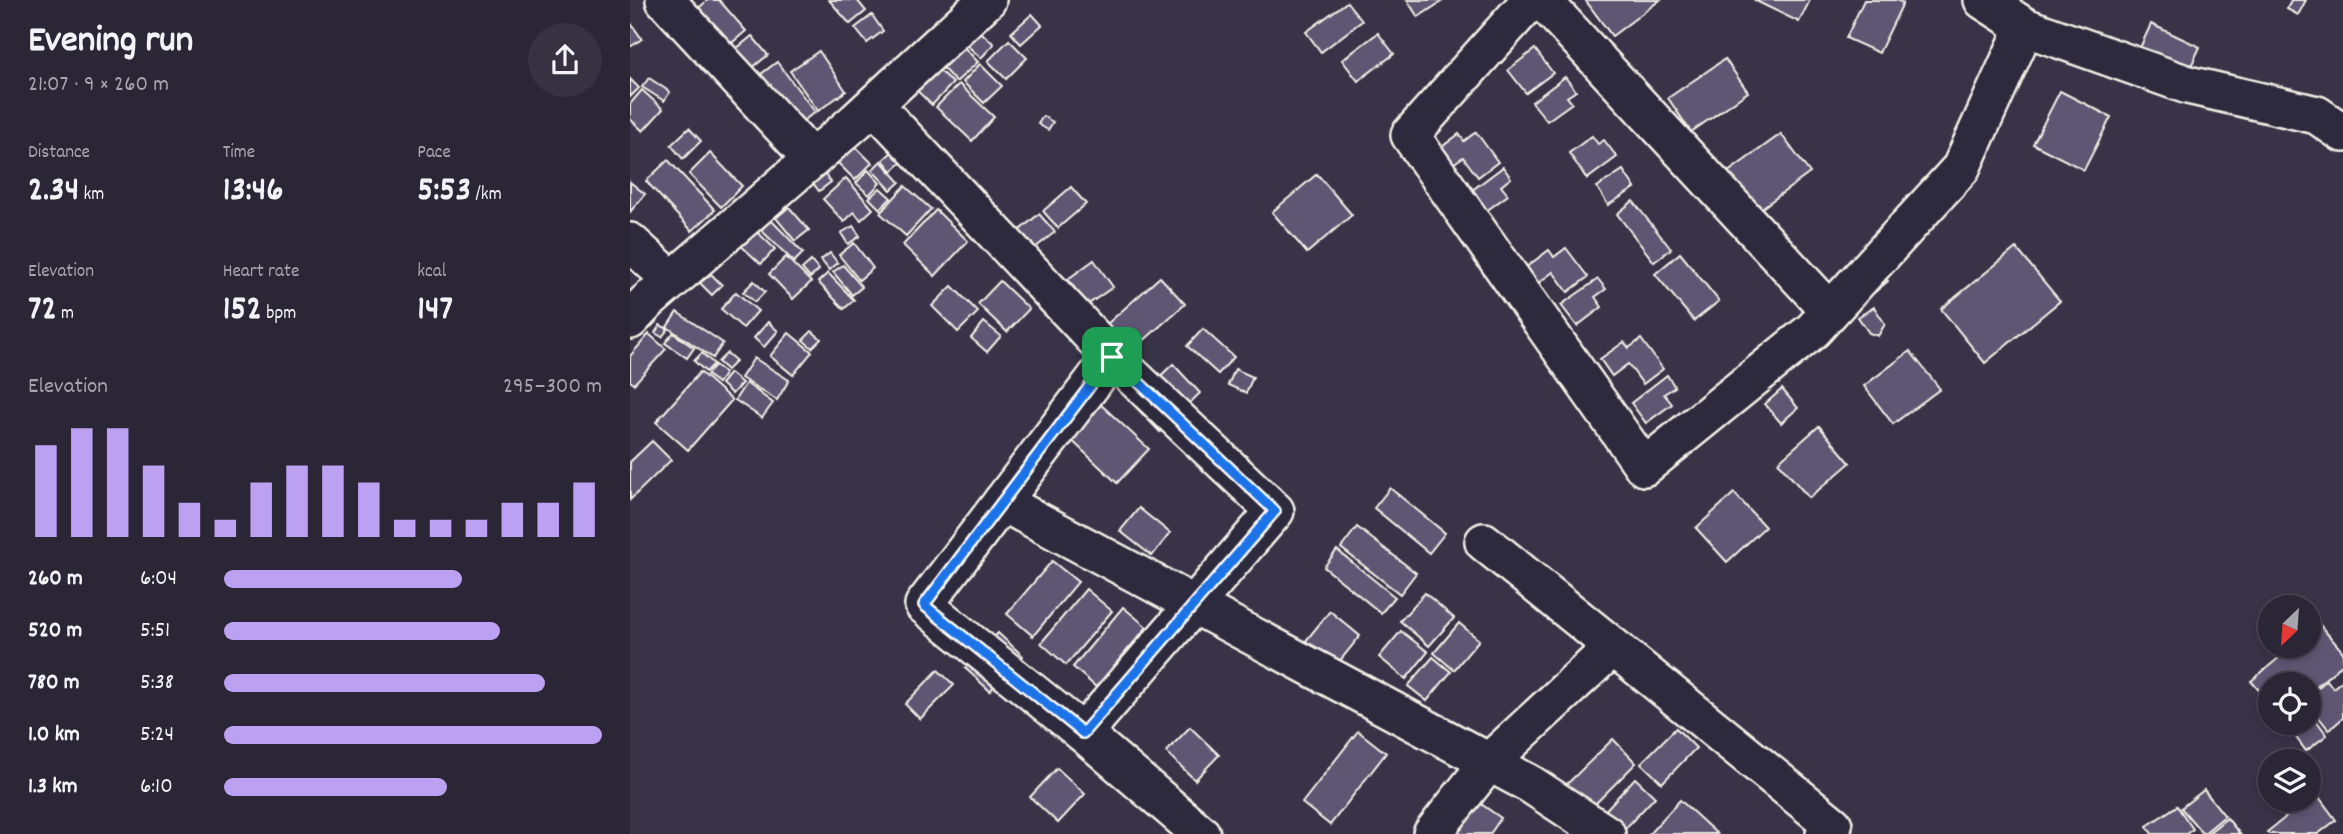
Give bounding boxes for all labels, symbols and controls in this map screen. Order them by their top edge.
text: Evening run [28,15,193,70]
button: share [528,23,602,97]
text: 21:07 · 9 × 260 m [28,69,169,102]
text: Distance [28,140,90,167]
text: Time [223,140,255,167]
text: Pace [417,140,451,167]
text: 2.34 [28,167,79,217]
text: 13:46 [223,167,283,217]
text: 5:53 [417,167,471,217]
text: km [79,182,104,209]
text: /km [471,182,502,209]
text: Elevation [28,259,94,286]
text: Heart rate [223,259,299,286]
text: kcal [417,259,446,286]
text: 72 [28,286,57,336]
text: 152 [223,286,262,336]
text: 147 [417,286,453,336]
text: m [57,301,74,328]
text: bpm [262,301,296,328]
pin [1082,327,1142,387]
icon: arrive [1093,338,1131,376]
text: Elevation [28,371,108,404]
text: 295–300 m [503,371,602,404]
text: 260 m [28,563,83,596]
text: 6:04 [140,563,177,596]
north arrow [2258,595,2320,658]
map controls [2258,595,2321,812]
text: 520 m [28,615,82,648]
text: 5:51 [140,615,170,648]
text: 780 m [28,667,80,700]
text: 5:38 [140,667,174,700]
button: locate [2258,672,2321,735]
text: 1.0 km [28,719,80,752]
text: 5:24 [140,719,174,752]
button: layers [2258,749,2321,812]
text: 1.3 km [28,771,78,804]
text: 6:10 [140,771,173,804]

